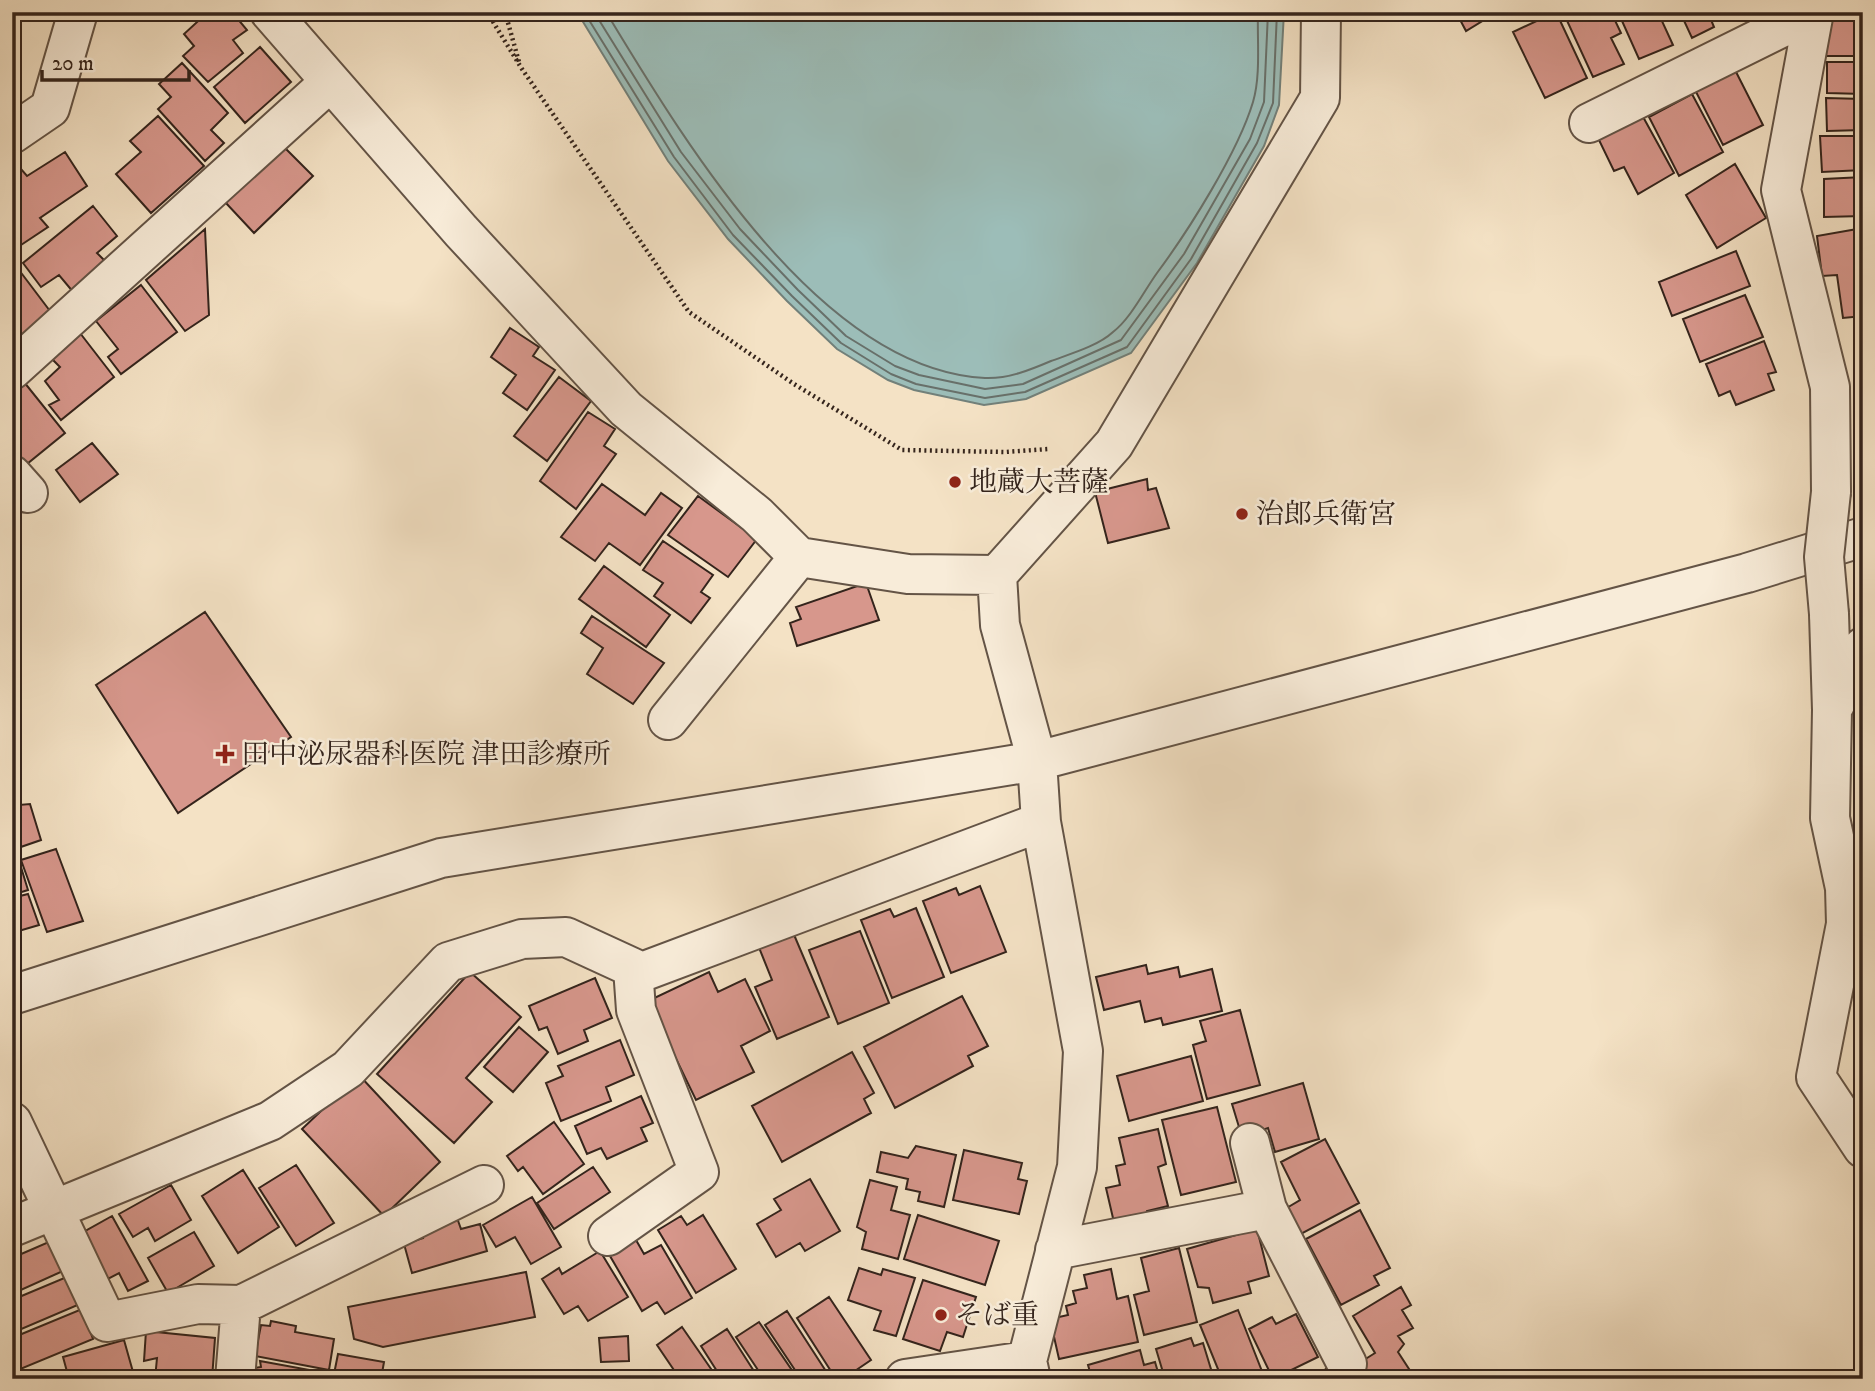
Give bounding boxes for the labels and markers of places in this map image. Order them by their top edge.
place label: 地蔵大菩薩 [969,465,1109,500]
marker: 地蔵大菩薩 [947,474,963,490]
place label: 治郎兵衛宮 [1256,497,1396,532]
marker: 治郎兵衛宮 [1234,506,1250,522]
place label: 田中泌尿器科医院 津田診療所 [241,737,611,772]
marker: 田中泌尿器科医院 津田診療所 [215,744,235,764]
place label: そば重 [955,1298,1039,1333]
marker: そば重 [933,1307,949,1323]

